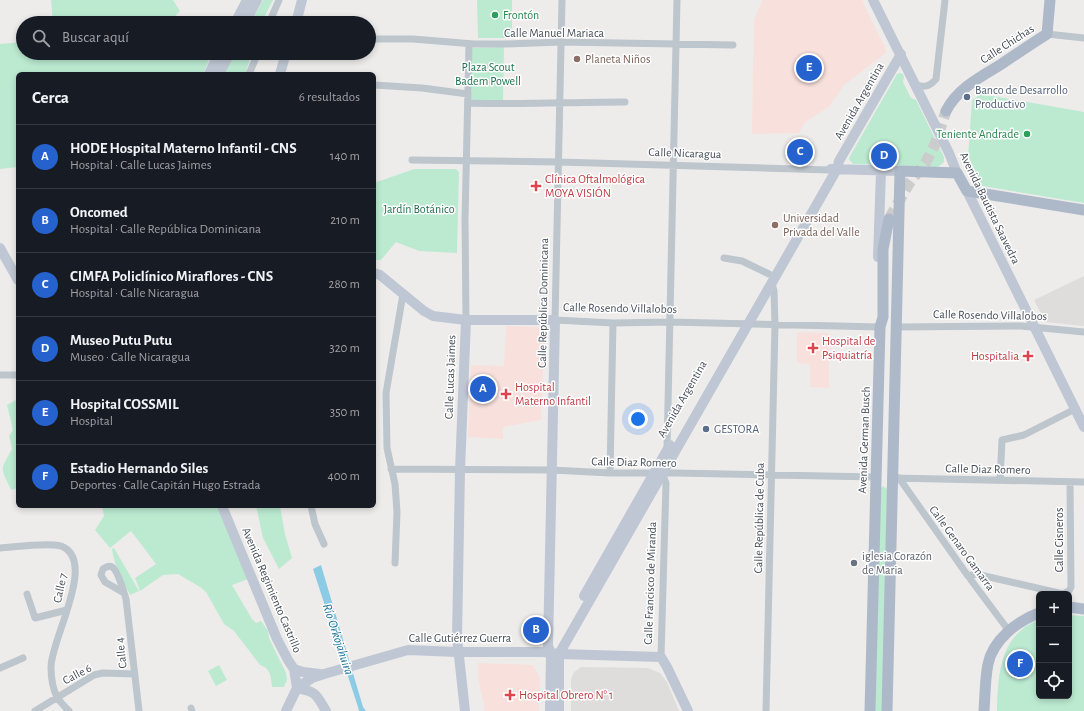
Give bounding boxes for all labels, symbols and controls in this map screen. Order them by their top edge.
place label: Frontón [503,9,539,21]
marker: Frontón [490,10,500,20]
search box [16,16,376,60]
street label: Calle Chichas [978,22,1036,66]
icon: search [30,27,52,49]
street label: Calle Manuel Mariaca [504,27,604,39]
text: Buscar aquí [62,30,129,45]
place label: Planeta Niños [585,53,650,65]
pin: E [796,53,822,83]
marker: Planeta Niños [572,54,582,64]
street label: Avenida Argentina [832,60,886,142]
park label: Plaza Scout Badem Powell [455,61,521,87]
place label: Banco de Desarrollo Productivo [975,84,1068,110]
text: Cerca [32,89,69,106]
text: 6 resultados [299,91,360,104]
marker: Banco de Desarrollo Productivo [962,92,972,102]
place label: Teniente Andrade [936,128,1019,140]
marker: Teniente Andrade [1022,129,1032,139]
pin: C [787,137,813,167]
text: HODE Hospital Materno Infantil - CNS [70,141,297,156]
pin: D [871,141,897,171]
street label: Calle Nicaragua [648,146,722,160]
text: A [41,150,49,163]
text: 140 m [330,150,360,163]
street label: Avenida Bautista Saavedra [958,150,1023,266]
text: Hospital · Calle Lucas Jaimes [70,159,212,172]
place label: Clínica Oftalmológica MOYA VISIÓN [545,173,646,199]
marker: Clínica Oftalmológica MOYA VISIÓN [530,180,542,192]
park label: Jardín Botánico [383,203,455,215]
text: Oncomed [70,205,128,220]
place label: Universidad Privada del Valle [783,212,860,238]
text: B [41,214,49,227]
text: 210 m [330,214,360,227]
marker: Universidad Privada del Valle [770,220,780,230]
text: Hospital · Calle República Dominicana [70,223,261,236]
street label: Calle República Dominicana [536,237,550,368]
text: CIMFA Policlínico Miraflores - CNS [70,269,273,284]
text: C [42,278,48,291]
text: 280 m [329,278,360,291]
text: Hospital · Calle Nicaragua [70,287,199,300]
street label: Calle Rosendo Villalobos [563,301,677,315]
street label: Calle Rosendo Villalobos [933,308,1047,322]
text: Museo Putu Putu [70,333,172,348]
street label: Calle Lucas Jaimes [443,335,457,419]
place label: Hospital de Psiquiatría [822,335,875,361]
text: D [41,342,49,355]
text: 320 m [329,342,360,355]
marker: Hospital de Psiquiatría [807,342,819,354]
place label: Hospitalia [971,350,1019,362]
marker: Hospitalia [1022,350,1034,362]
text: Museo · Calle Nicaragua [70,351,190,364]
street label: Avenida Argentina [655,358,709,440]
pin: A [470,374,496,404]
place label: Hospital Materno Infantil [515,381,591,407]
street label: Avenida German Busch [856,386,872,494]
marker: Hospital Materno Infantil [500,388,512,400]
text: Hospital COSSMIL [70,397,179,412]
text: E [42,406,48,419]
text: 350 m [330,406,360,419]
your location [628,409,648,429]
text: Hospital [70,415,113,428]
place label: GESTORA [714,423,759,435]
marker: GESTORA [701,424,711,434]
street label: Calle Diaz Romero [591,455,677,469]
text: Estadio Hernando Siles [70,461,208,476]
street label: Calle República de Cuba [752,462,766,574]
street label: Calle Diaz Romero [945,462,1031,476]
text: F [42,470,48,483]
text: 400 m [327,470,360,483]
text: Deportes · Calle Capitán Hugo Estrada [70,479,261,492]
street label: Calle Genaro Gamarra [927,503,997,593]
street label: Calle Cisneros [1053,508,1065,572]
street label: Calle Francisco de Miranda [642,521,658,645]
street label: Avenida Regimiento Castrillo [240,526,304,654]
place label: iglesia Corazón de Maria [862,550,932,576]
marker: iglesia Corazón de Maria [849,558,859,568]
street label: Calle 7 [51,572,69,604]
map controls [1036,591,1072,699]
button: + [1036,591,1072,627]
water label: Río Orkojahuira [320,602,355,677]
pin: B [523,615,549,645]
button: − [1036,627,1072,663]
street label: Calle Gutiérrez Guerra [409,632,512,644]
street label: Calle 4 [113,637,129,669]
pin: F [1007,649,1033,679]
street label: Calle 6 [61,661,94,687]
button: locate [1036,663,1072,699]
marker: Hospital Obrero N° 1 [504,689,516,701]
place label: Hospital Obrero N° 1 [519,689,613,701]

